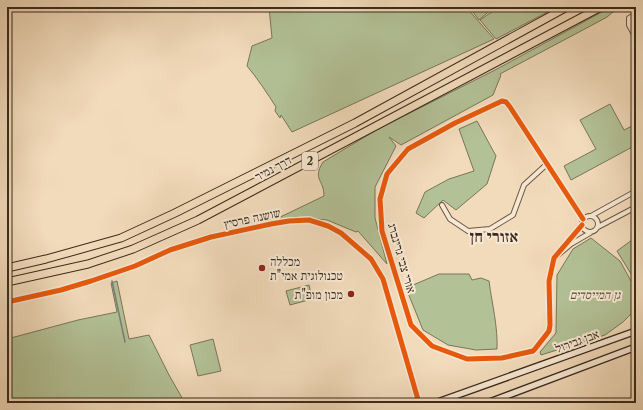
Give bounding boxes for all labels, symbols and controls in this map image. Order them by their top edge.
street label: דרך נמיר [252,152,294,184]
road number: 2 [302,152,318,170]
street label: שושנה פרסיץ [222,205,282,231]
street label: אורי צבי גרינברג [385,221,419,295]
district label: אזורי חן [470,226,519,246]
place label: מכללה טכנולוגית אמי"ת [270,254,343,283]
marker: מכללה טכנולוגית אמי"ת [257,263,267,273]
place label: מכון מופ"ת [295,287,343,302]
park label: גן המייסדים [570,287,621,302]
marker: מכון מופ"ת [346,289,356,299]
street label: אבן גבירול [553,326,601,356]

